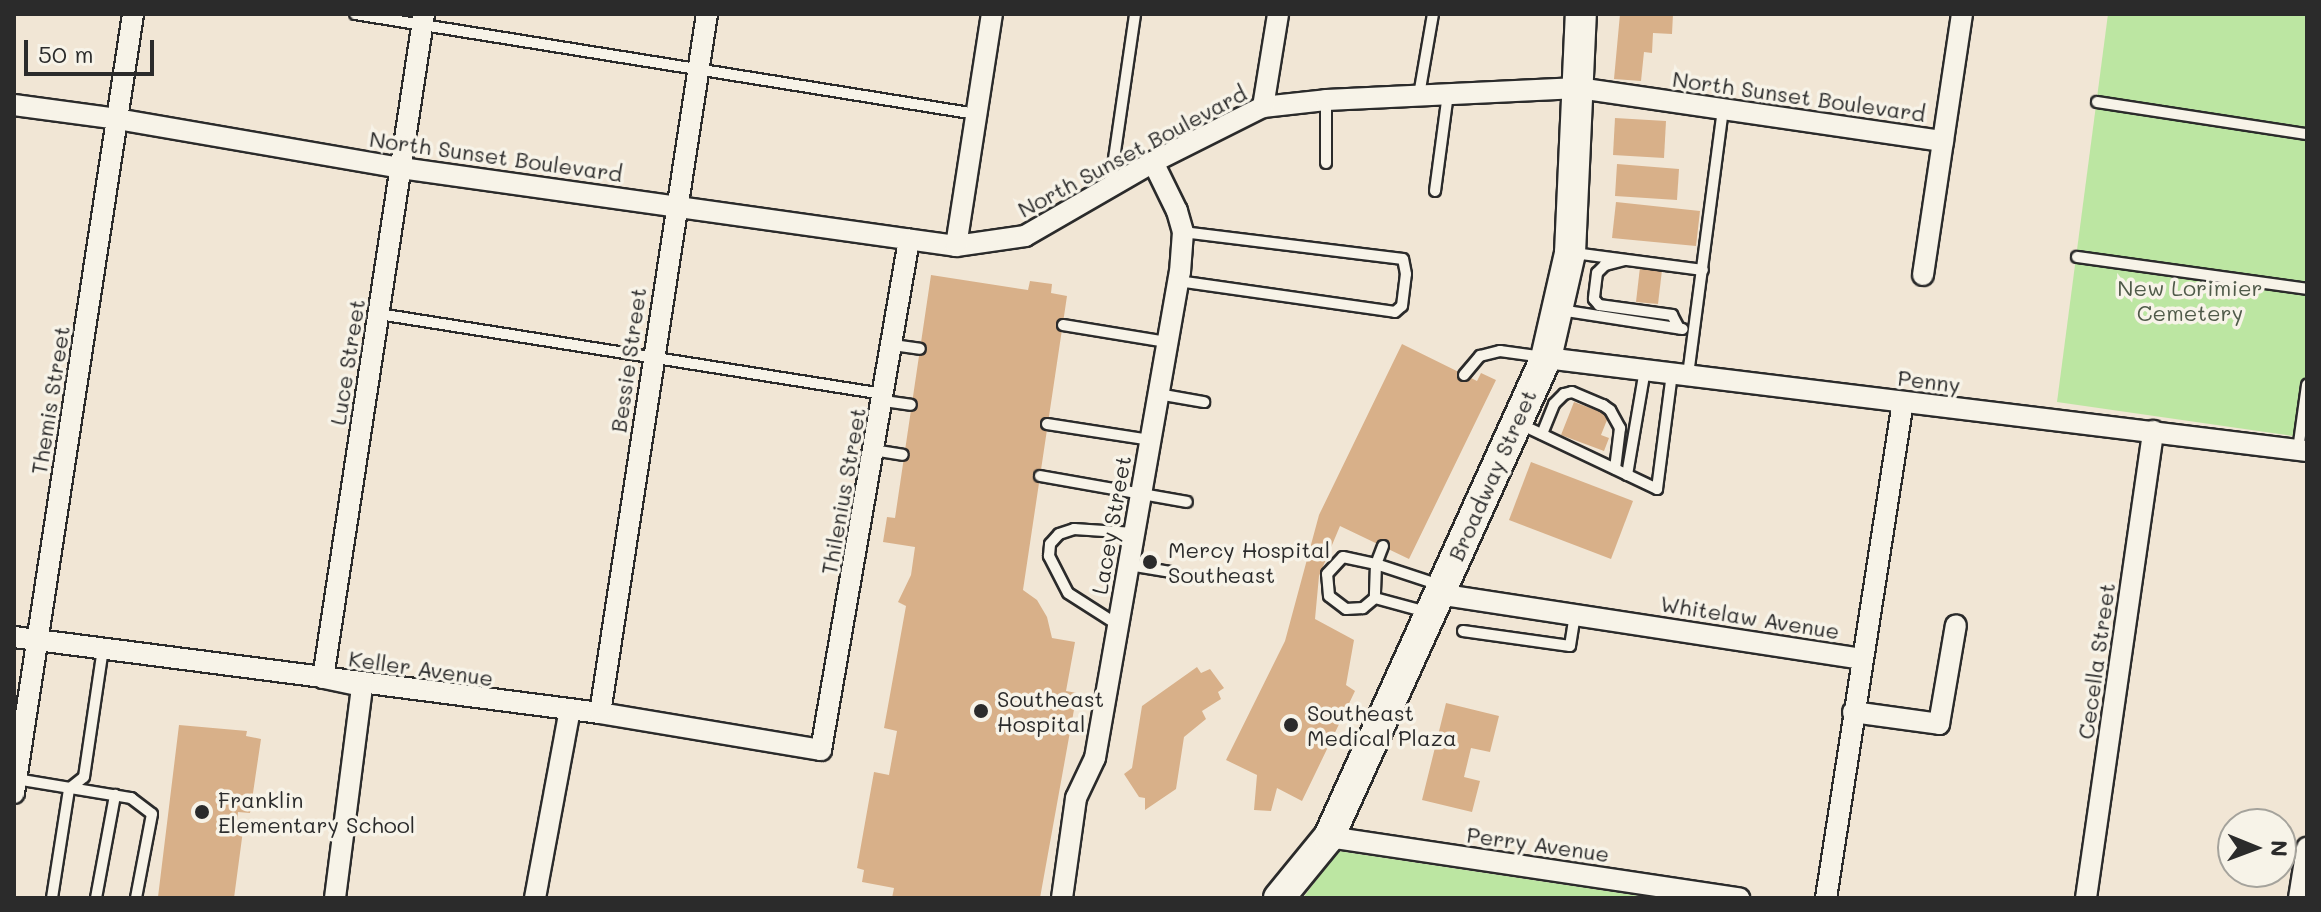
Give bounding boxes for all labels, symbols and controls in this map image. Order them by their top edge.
scale bar [28,24,158,74]
text: 50 m [38,38,94,69]
street label: North Sunset Boulevard [1671,65,1927,127]
street label: North Sunset Boulevard [1013,79,1251,223]
street label: North Sunset Boulevard [368,125,624,187]
park label: New Lorimier Cemetery [2117,274,2263,326]
street label: Bessie Street [605,286,651,434]
street label: Luce Street [324,297,370,427]
street label: Themis Street [25,324,75,476]
street label: Penny [1896,364,1962,398]
street label: Broadway Street [1442,385,1542,565]
street label: Thilenius Street [815,405,871,577]
street label: Lacey Street [1086,454,1136,596]
place label: Mercy Hospital Southeast [1168,536,1330,588]
marker: Mercy Hospital Southeast [1139,551,1161,573]
street label: Cecella Street [2072,581,2120,741]
street label: Whitelaw Avenue [1658,590,1842,644]
street label: Keller Avenue [347,645,495,691]
place label: Southeast Hospital [997,685,1104,736]
place label: Southeast Medical Plaza [1307,699,1457,750]
marker: Southeast Hospital [972,702,990,720]
marker: Southeast Medical Plaza [1282,716,1300,734]
place label: Franklin Elementary School [218,786,415,838]
marker: Franklin Elementary School [193,803,211,821]
north arrow [2217,808,2297,888]
street label: Perry Avenue [1465,821,1611,867]
text: N [2265,840,2294,857]

